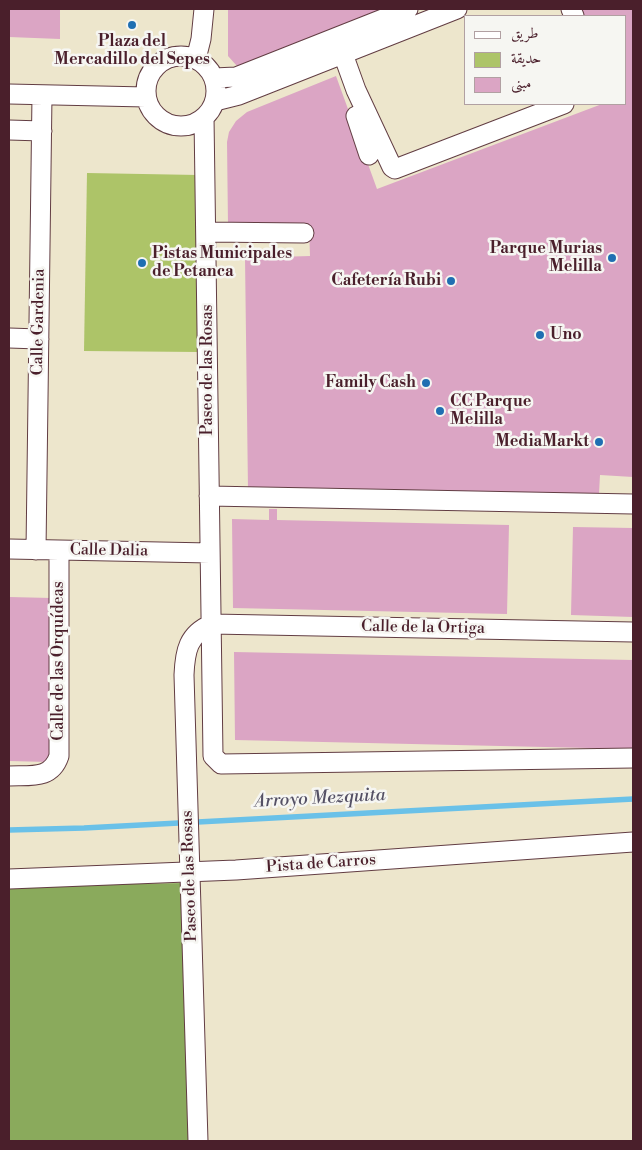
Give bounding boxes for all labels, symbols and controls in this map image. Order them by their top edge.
legend [464,15,627,105]
marker: Plaza del Mercadillo del Sepes [126,19,138,31]
text: طريق [511,24,538,43]
place label: Plaza del Mercadillo del Sepes [54,32,210,70]
text: حديقة [511,49,541,68]
text: مبنى [511,74,531,93]
place label: Parque Murias Melilla [490,239,602,277]
place label: Pistas Municipales de Petanca [152,244,292,282]
marker: Parque Murias Melilla [606,252,618,264]
marker: Pistas Municipales de Petanca [136,257,148,269]
street label: Calle Gardenia [28,268,50,376]
place label: Cafetería Rubi [331,271,441,291]
marker: Cafetería Rubi [445,275,457,287]
street label: Paseo de las Rosas [198,304,218,436]
place label: Uno [550,325,582,345]
marker: Uno [534,329,546,341]
place label: Family Cash [325,373,416,393]
marker: Family Cash [420,377,432,389]
place label: CC Parque Melilla [450,392,531,430]
marker: CC Parque Melilla [434,405,446,417]
place label: MediaMarkt [495,432,589,452]
marker: MediaMarkt [593,436,605,448]
street label: Calle Dalia [70,541,148,561]
street label: Calle de las Orquídeas [49,581,69,741]
street label: Calle de la Ortiga [361,617,485,639]
water label: Arroyo Mezquita [254,785,386,813]
street label: Paseo de las Rosas [178,810,202,942]
street label: Pista de Carros [265,851,377,877]

